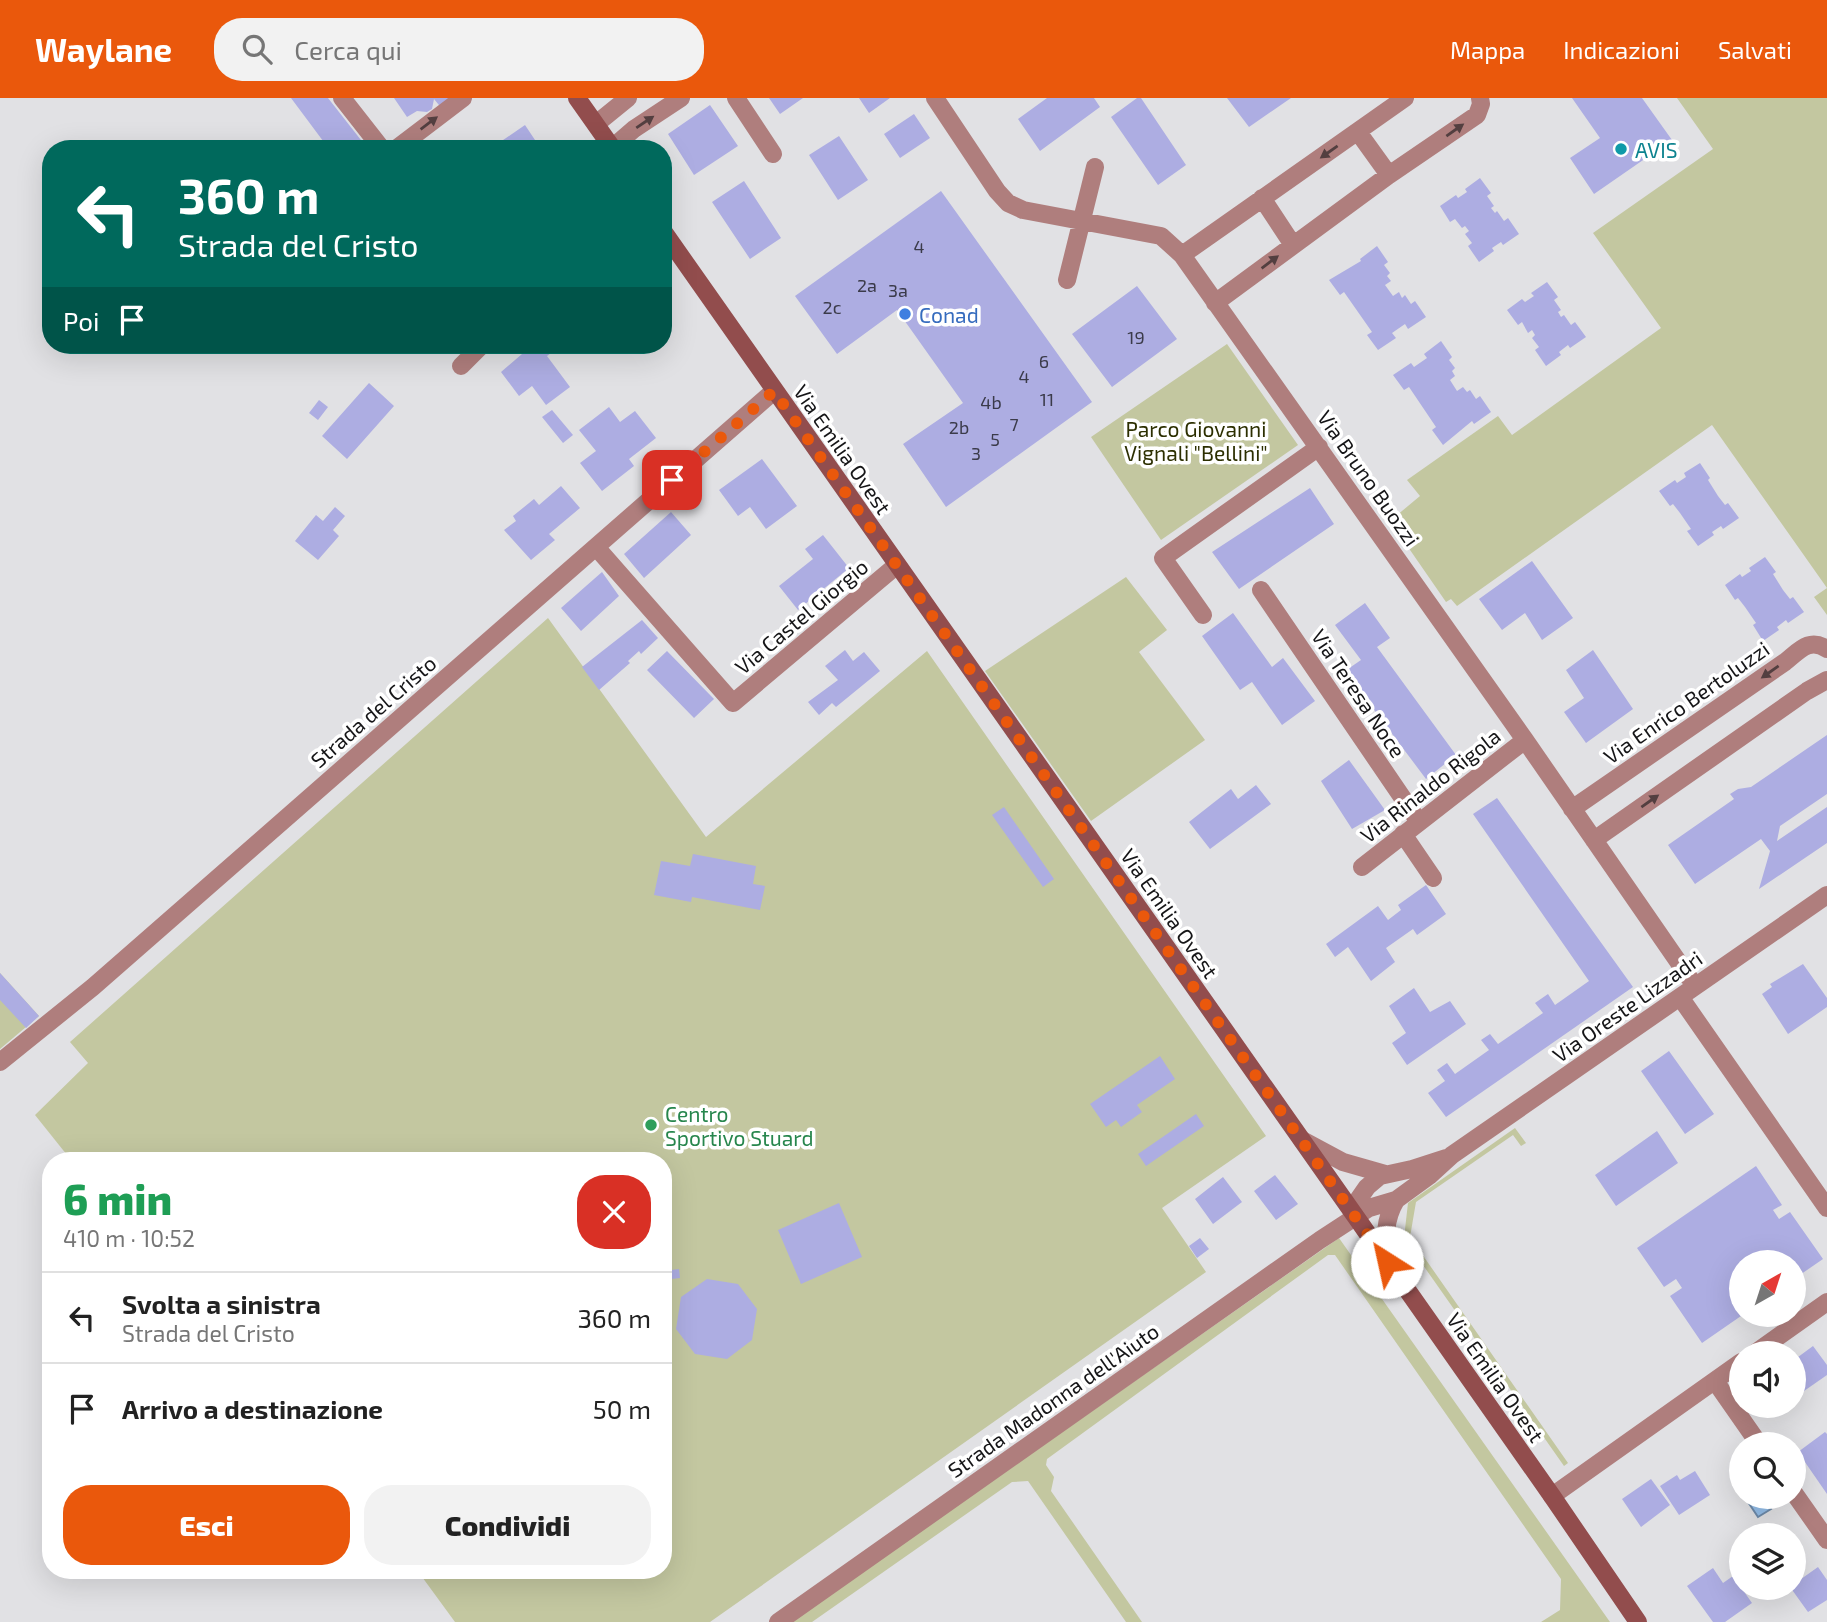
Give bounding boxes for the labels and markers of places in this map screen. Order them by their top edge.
place label: AVIS [1635,137,1677,162]
marker: AVIS [1613,141,1629,157]
place label: Conad [919,302,979,327]
marker: Conad [897,306,913,322]
pin [642,450,702,510]
place label: Centro Sportivo Stuard [665,1101,814,1150]
marker: Centro Sportivo Stuard [643,1117,659,1133]

